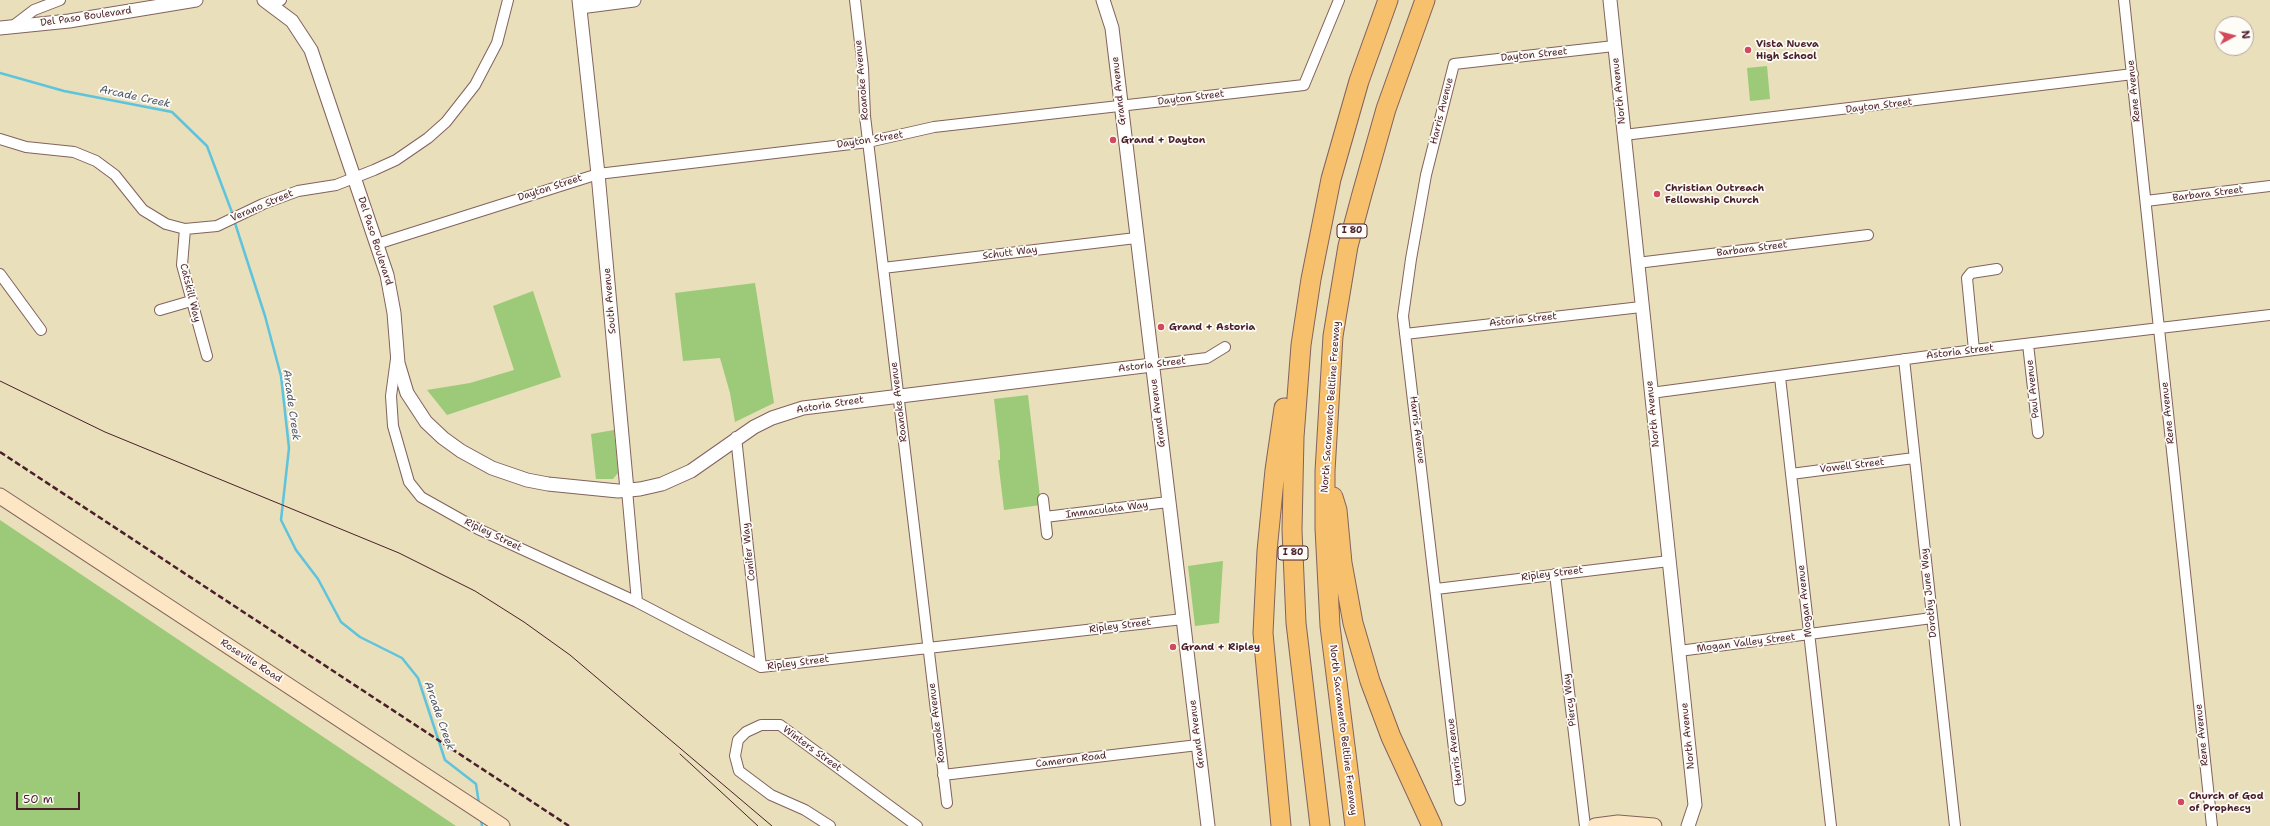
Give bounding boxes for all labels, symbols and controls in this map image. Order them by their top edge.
street label: Del Paso Boulevard [39,5,133,29]
north arrow [2214,16,2254,56]
text: N [2237,29,2253,40]
place label: Vista Nueva High School [1756,38,1819,62]
street label: Roanoke Avenue [853,39,871,121]
marker: Vista Nueva High School [1743,45,1753,55]
street label: Dayton Street [1500,46,1568,64]
street label: Grand Avenue [1109,56,1129,126]
street label: North Avenue [1610,57,1628,125]
street label: Rene Avenue [2125,59,2143,123]
street label: Harris Avenue [1428,76,1456,146]
water label: Arcade Creek [99,83,171,111]
street label: Dayton Street [1157,88,1225,108]
street label: Dayton Street [1845,96,1913,116]
street label: Dayton Street [836,129,904,151]
place label: Grand + Dayton [1121,134,1205,146]
marker: Grand + Dayton [1108,135,1118,145]
street label: Dayton Street [516,172,584,204]
place label: Christian Outreach Fellowship Church [1665,182,1764,206]
street label: Barbara Street [2172,184,2244,204]
street label: Verano Street [229,187,295,225]
marker: Christian Outreach Fellowship Church [1652,189,1662,199]
street label: Del Paso Boulevard [355,195,395,287]
road number: I 80 [1337,224,1367,238]
street label: Barbara Street [1716,239,1788,259]
street label: Schutt Way [982,244,1038,262]
street label: Catskill Way [177,262,203,324]
street label: South Avenue [601,267,619,335]
street label: Astoria Street [1489,310,1557,330]
place label: Grand + Astoria [1169,321,1255,333]
street label: North Sacramento Beltline Freeway [1319,321,1343,493]
marker: Grand + Astoria [1156,322,1166,332]
street label: Astoria Street [1926,342,1994,362]
street label: Astoria Street [1118,355,1186,375]
street label: Paul Avenue [2024,359,2042,419]
street label: Roanoke Avenue [888,361,910,443]
water label: Arcade Creek [279,369,303,441]
street label: Grand Avenue [1148,378,1168,448]
street label: North Avenue [1644,380,1662,448]
street label: Rene Avenue [2159,381,2177,445]
street label: Astoria Street [795,394,865,416]
street label: Harris Avenue [1407,395,1427,465]
street label: Vowell Street [1819,456,1885,476]
street label: Immaculata Way [1065,499,1149,521]
street label: Ripley Street [462,516,524,554]
street label: Conifer Way [740,522,758,582]
road number: I 80 [1278,546,1308,560]
street label: Dorothy June Way [1918,548,1940,638]
street label: Ripley Street [1520,564,1584,584]
street label: Mogan Avenue [1795,564,1815,638]
street label: Ripley Street [1088,616,1152,636]
street label: Mogan Valley Street [1696,631,1796,655]
street label: Roseville Road [218,637,284,685]
place label: Grand + Ripley [1181,641,1260,653]
marker: Grand + Ripley [1168,642,1178,652]
street label: North Sacramento Beltline Freeway [1327,644,1359,816]
street label: Ripley Street [766,653,830,673]
street label: Piercy Way [1561,673,1579,727]
water label: Arcade Creek [421,680,457,752]
street label: Roanoke Avenue [926,682,948,764]
street label: Grand Avenue [1187,699,1207,769]
street label: North Avenue [1679,702,1697,770]
street label: Rene Avenue [2193,703,2211,767]
street label: Harris Avenue [1445,717,1465,787]
street label: Winters Street [780,724,844,774]
street label: Cameron Road [1035,750,1107,770]
scale bar [18,784,82,810]
place label: Church of God of Prophecy [2189,790,2264,814]
text: 50 m [23,791,53,807]
marker: Church of God of Prophecy [2176,797,2186,807]

